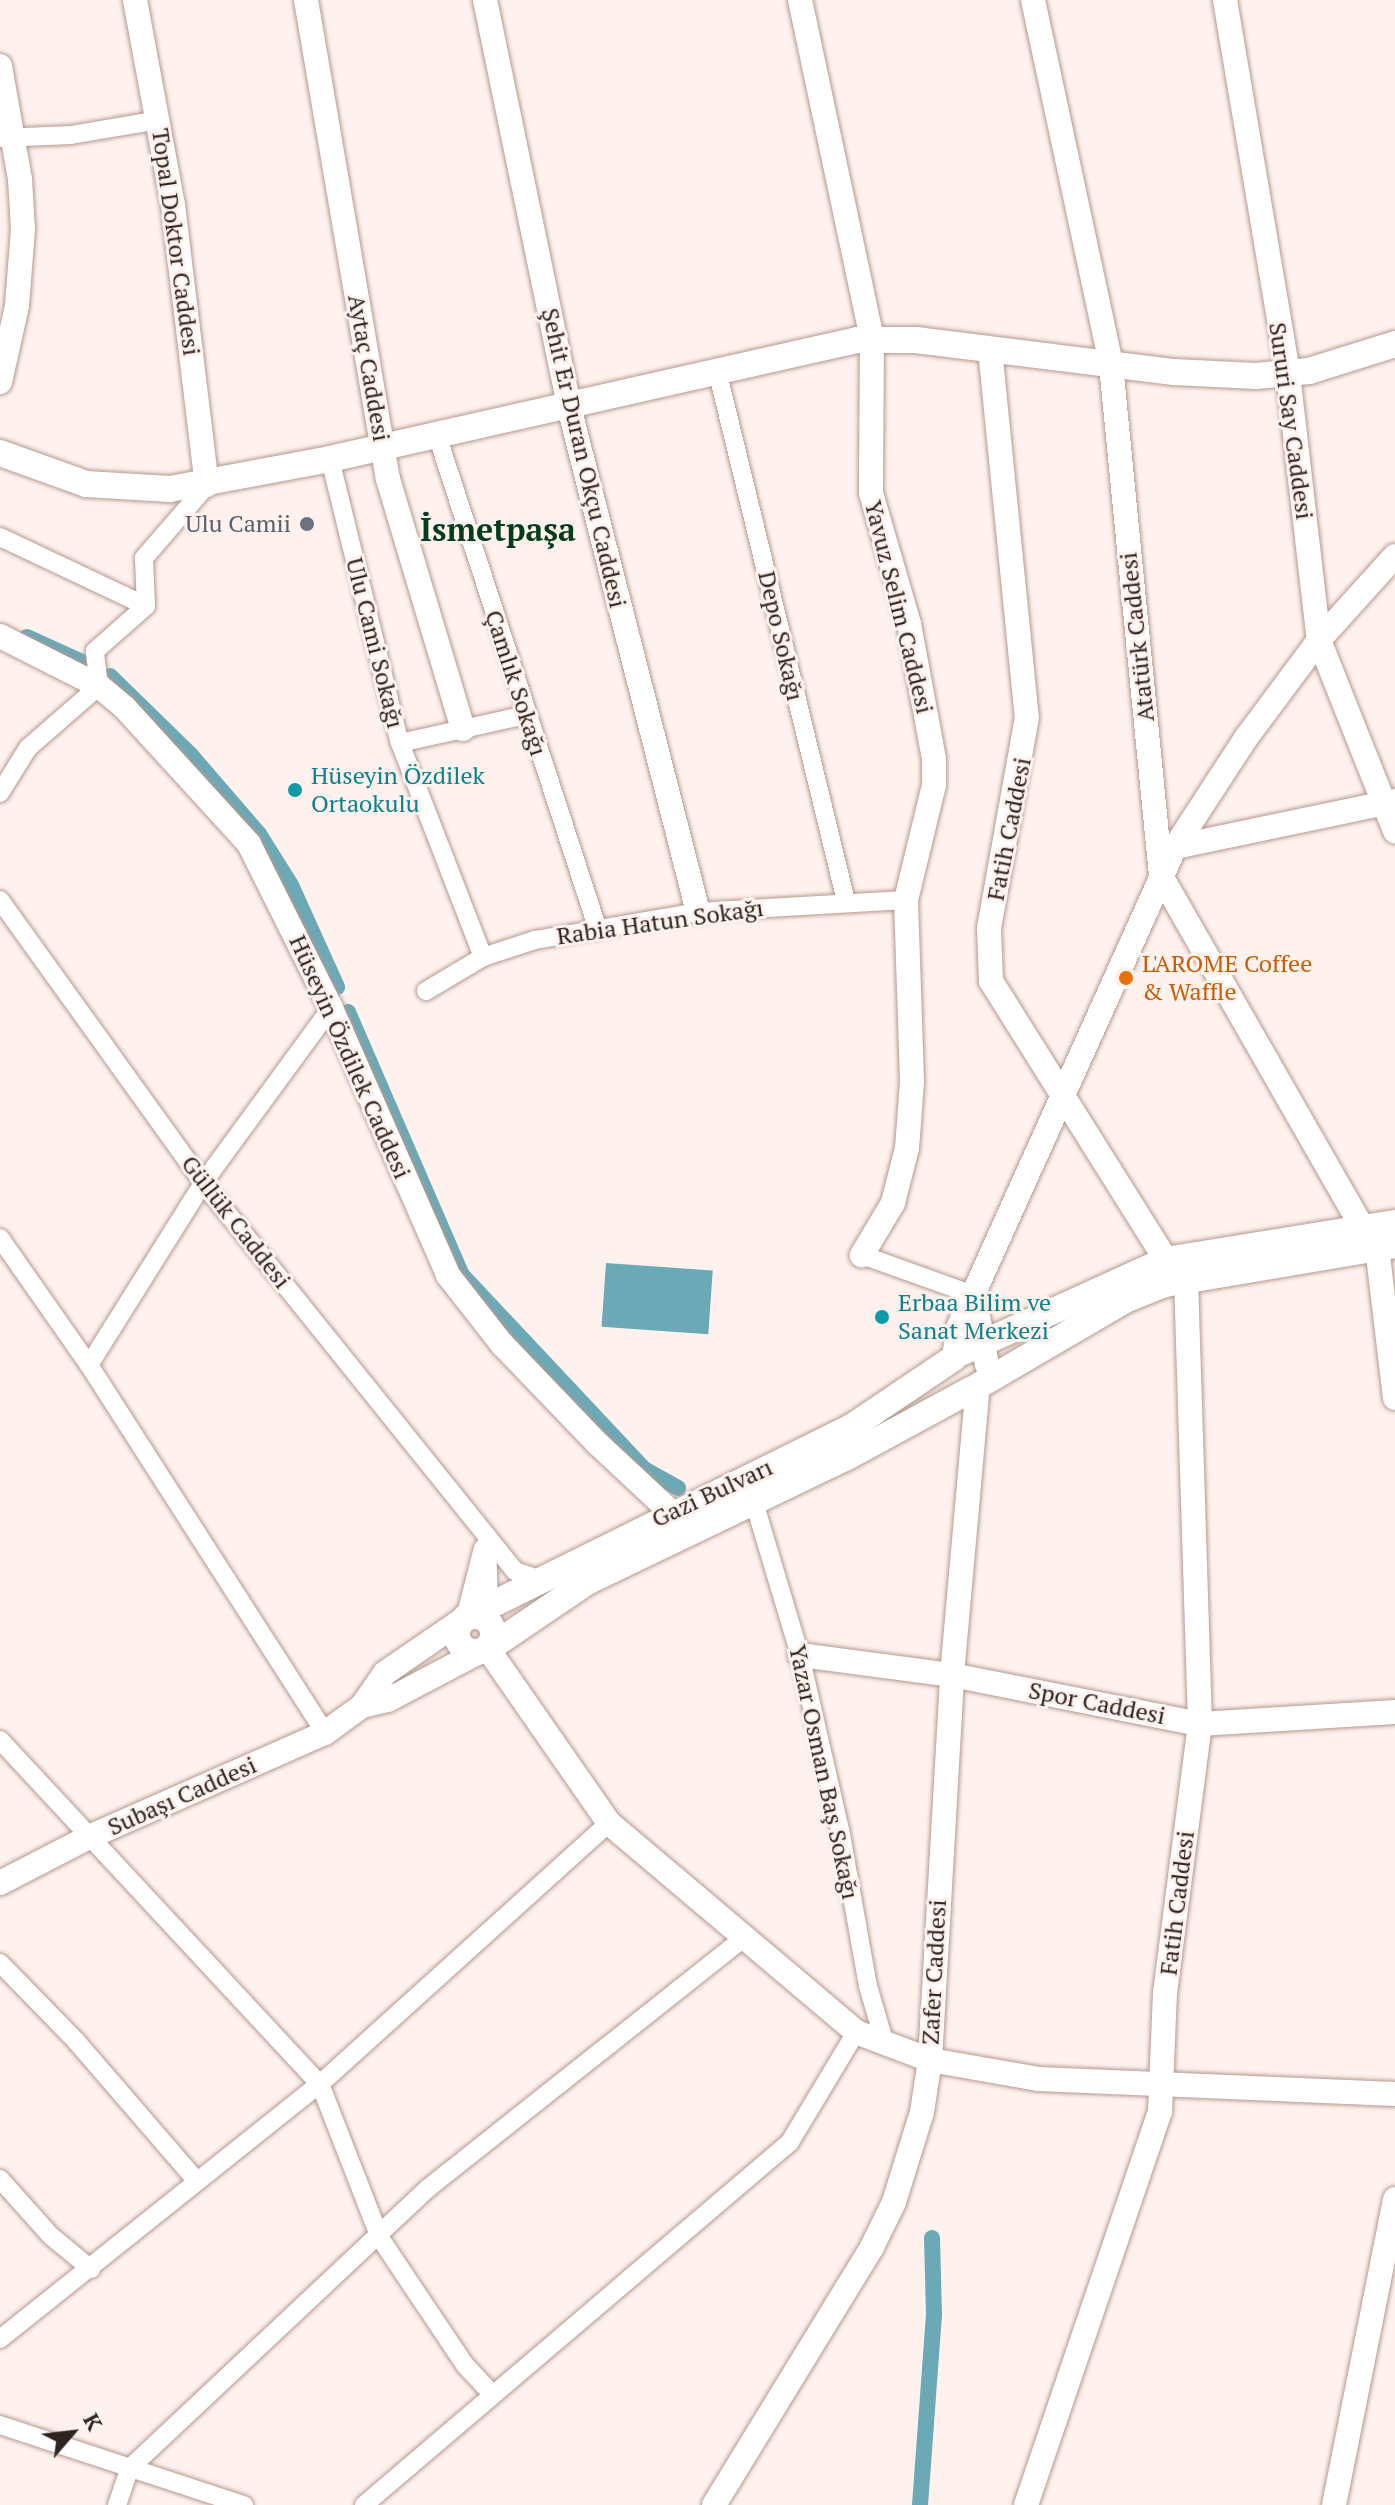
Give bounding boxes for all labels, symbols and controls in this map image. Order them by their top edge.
street label: Topal Doktor Caddesi [146,127,206,357]
street label: Aytaç Caddesi [342,292,396,444]
street label: Şehit Er Duran Okçu Caddesi [535,305,633,611]
street label: Sururi Say Caddesi [1263,321,1319,521]
street label: Yavuz Selim Caddesi [859,497,939,717]
place label: Ulu Camii [185,510,291,538]
district label: İsmetpaşa [420,510,576,548]
marker: Ulu Camii [298,515,316,533]
street label: Atatürk Caddesi [1114,551,1160,723]
street label: Ulu Cami Sokağı [340,555,410,731]
street label: Depo Sokağı [752,568,810,704]
street label: Çamlık Sokağı [479,607,553,759]
street label: Fatih Caddesi [981,755,1037,903]
place label: Hüseyin Özdilek Ortaokulu [311,762,485,818]
marker: Hüseyin Özdilek Ortaokulu [286,781,304,799]
street label: Rabia Hatun Sokağı [555,893,765,951]
street label: Hüseyin Özdilek Caddesi [283,931,417,1183]
place label: L'AROME Coffee & Waffle [1142,950,1312,1006]
marker: L'AROME Coffee & Waffle [1117,969,1135,987]
street label: Güllük Caddesi [175,1150,297,1294]
place label: Erbaa Bilim ve Sanat Merkezi [898,1289,1051,1345]
marker: Erbaa Bilim ve Sanat Merkezi [873,1308,891,1326]
street label: Gazi Bulvarı [647,1453,777,1533]
street label: Yazar Osman Baş Sokağı [783,1642,865,1902]
street label: Spor Caddesi [1026,1676,1168,1730]
street label: Subaşı Caddesi [103,1750,261,1842]
street label: Fatih Caddesi [1154,1829,1200,1977]
street label: Zafer Caddesi [916,1899,952,2045]
north arrow [32,2393,112,2473]
text: K [77,2408,110,2435]

